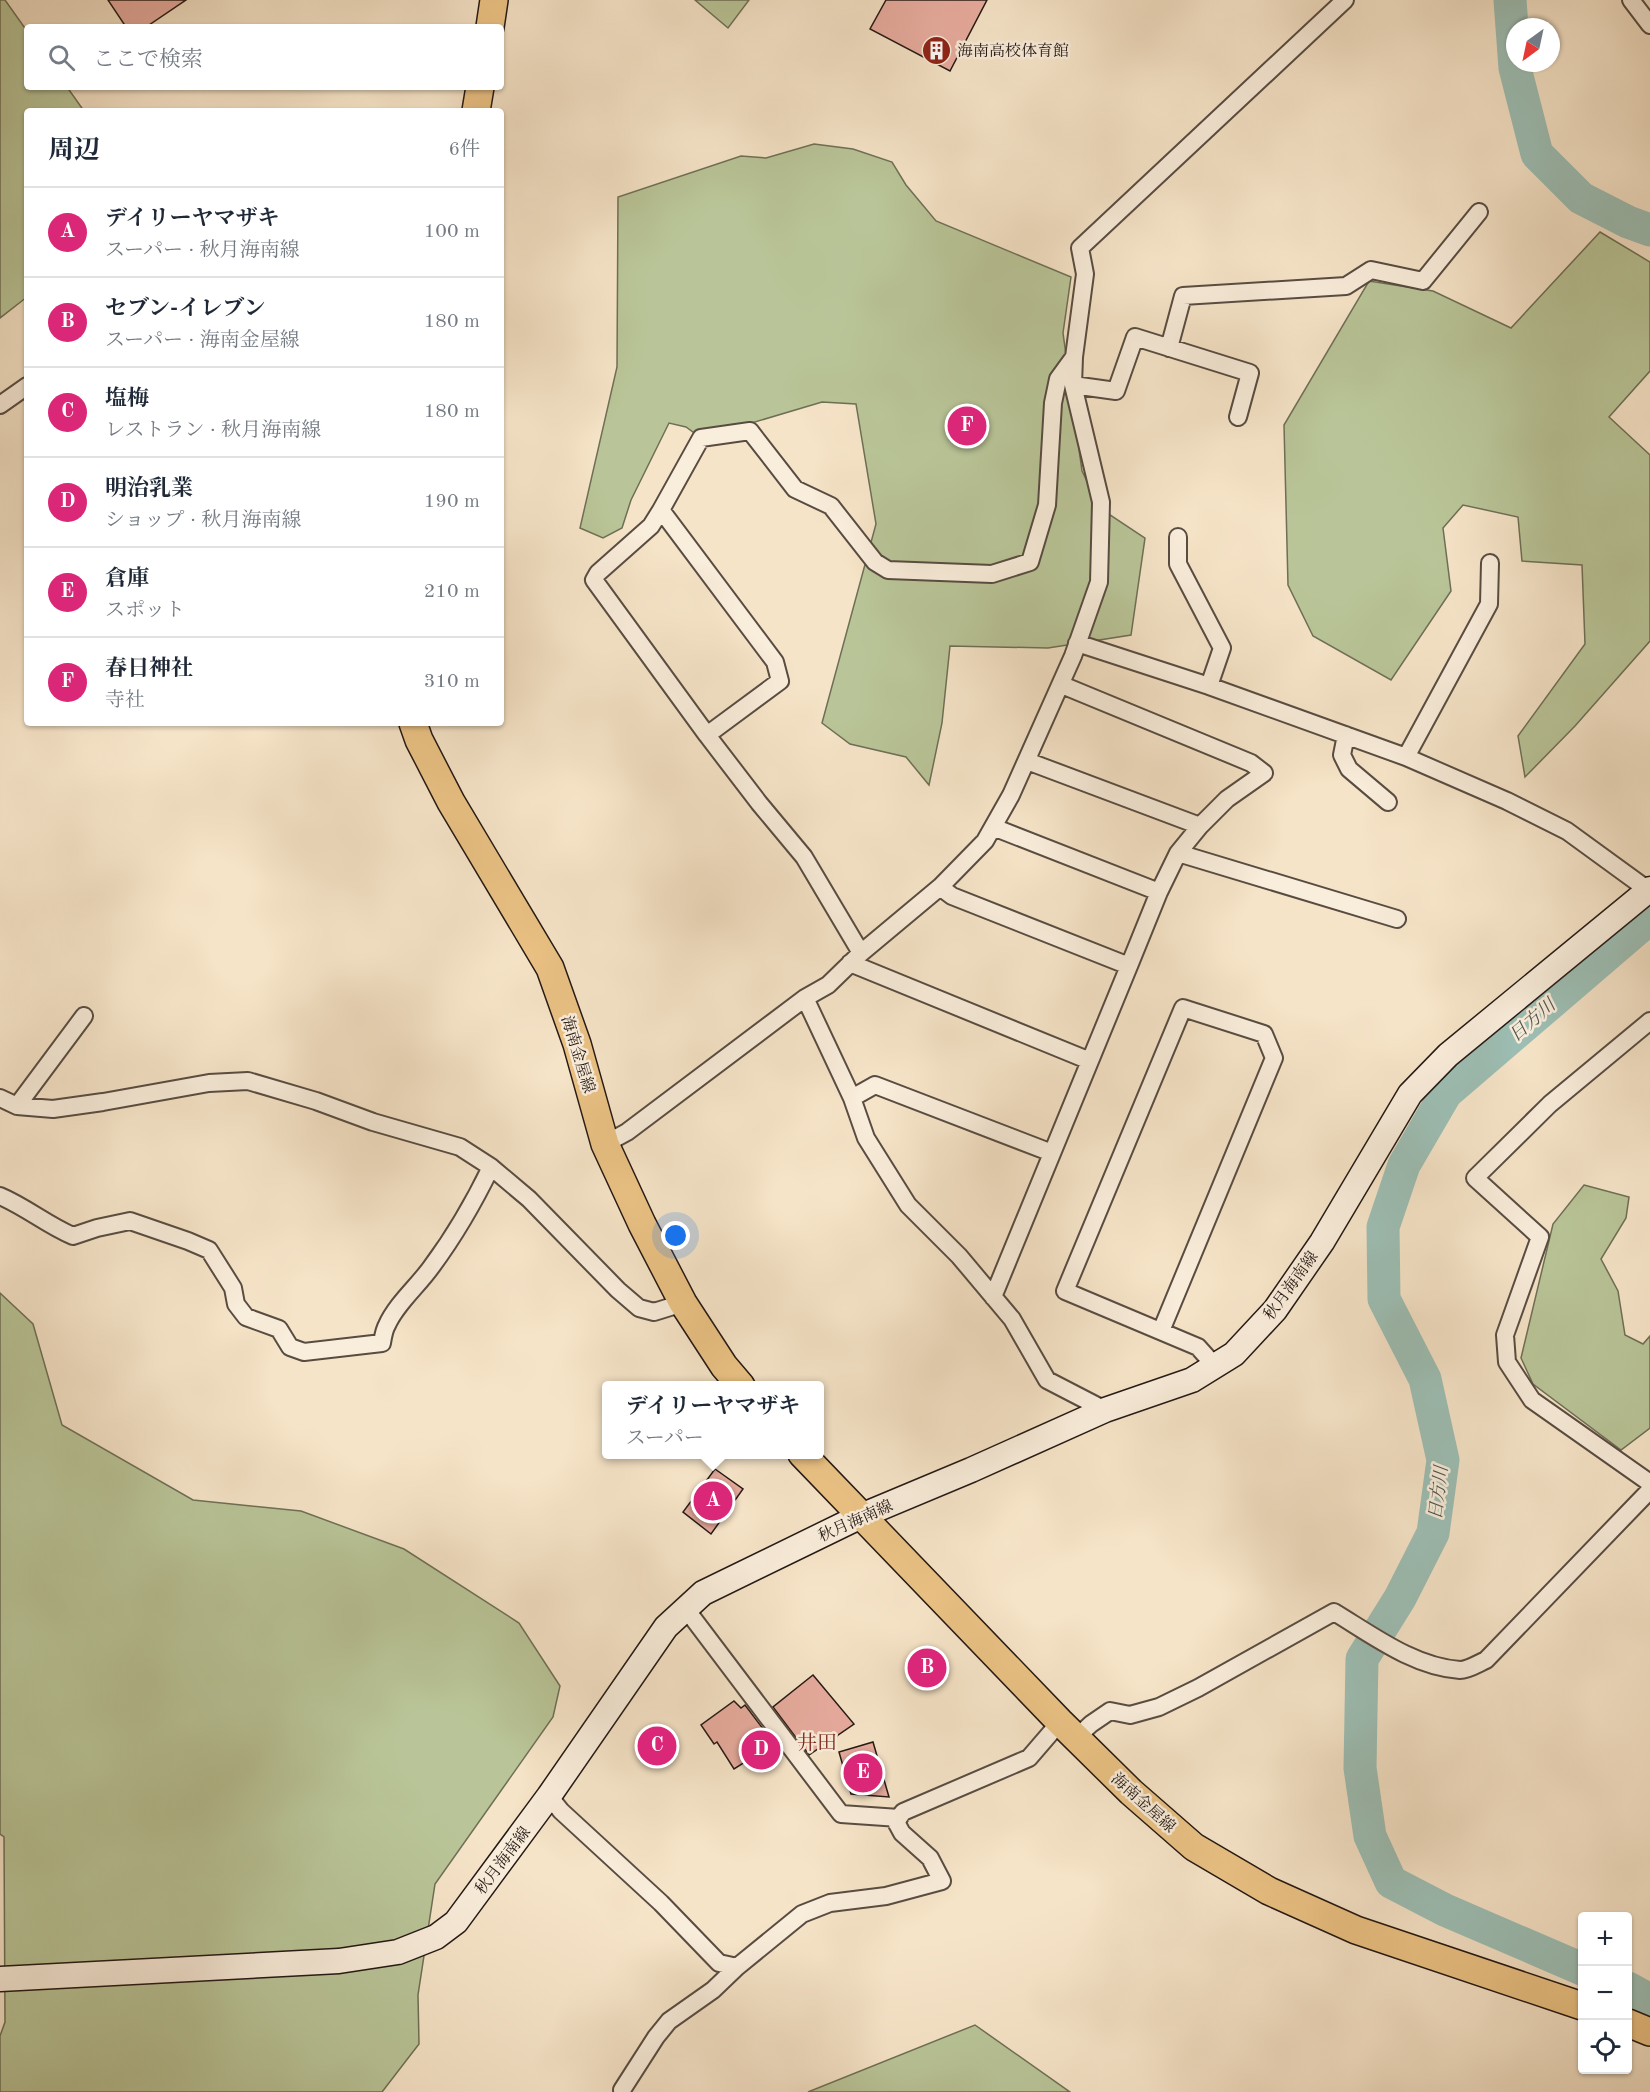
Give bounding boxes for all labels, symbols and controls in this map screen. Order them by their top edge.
north arrow [1506,18,1560,72]
search box [24,24,504,90]
building icon: 海南高校体育館 [920,34,952,66]
icon: search [45,41,78,74]
place label: 海南高校体育館 [957,42,1069,60]
text: ここで検索 [93,49,203,71]
text: 周辺 [48,138,100,164]
text: 6件 [448,140,480,160]
text: デイリーヤマザキ [105,208,279,230]
text: A [60,222,75,242]
text: 100 m [424,222,480,242]
text: スーパー · 秋月海南線 [105,241,300,261]
text: セブン-イレブン [105,298,265,320]
text: B [60,312,75,332]
text: 180 m [424,312,480,332]
text: スーパー · 海南金屋線 [105,331,300,351]
text: 塩梅 [105,388,149,410]
text: C [61,402,74,422]
text: 180 m [424,402,480,422]
pin: F [948,404,986,448]
text: レストラン · 秋月海南線 [105,421,321,441]
text: 明治乳業 [105,478,193,500]
text: D [60,492,75,512]
text: 190 m [424,492,480,512]
text: ショップ · 秋月海南線 [105,511,301,531]
text: 倉庫 [105,568,149,590]
text: E [61,582,74,602]
text: 210 m [424,582,480,602]
text: スポット [105,601,185,621]
text: 春日神社 [105,658,193,680]
text: F [61,672,74,692]
text: 310 m [424,672,480,692]
text: 寺社 [105,691,145,711]
water label: 日方川 [1505,993,1560,1045]
street label: 海南金屋線 [558,1013,598,1095]
your location [661,1221,690,1250]
street label: 秋月海南線 [1260,1248,1322,1323]
popup [602,1381,824,1459]
text: デイリーヤマザキ [626,1396,800,1418]
text: スーパー [626,1429,704,1449]
water label: 日方川 [1425,1463,1451,1521]
pin: A [694,1478,732,1524]
street label: 秋月海南線 [815,1496,896,1545]
pin: B [908,1646,946,1690]
pin: C [638,1724,676,1768]
pin: D [742,1728,780,1772]
district label: 井田 [797,1732,837,1754]
pin: E [844,1750,882,1796]
street label: 海南金屋線 [1108,1769,1179,1836]
street label: 秋月海南線 [472,1823,534,1898]
map controls [1578,1912,1632,2074]
button: + [1578,1912,1632,1966]
button: − [1578,1966,1632,2020]
button: locate [1578,2020,1632,2074]

